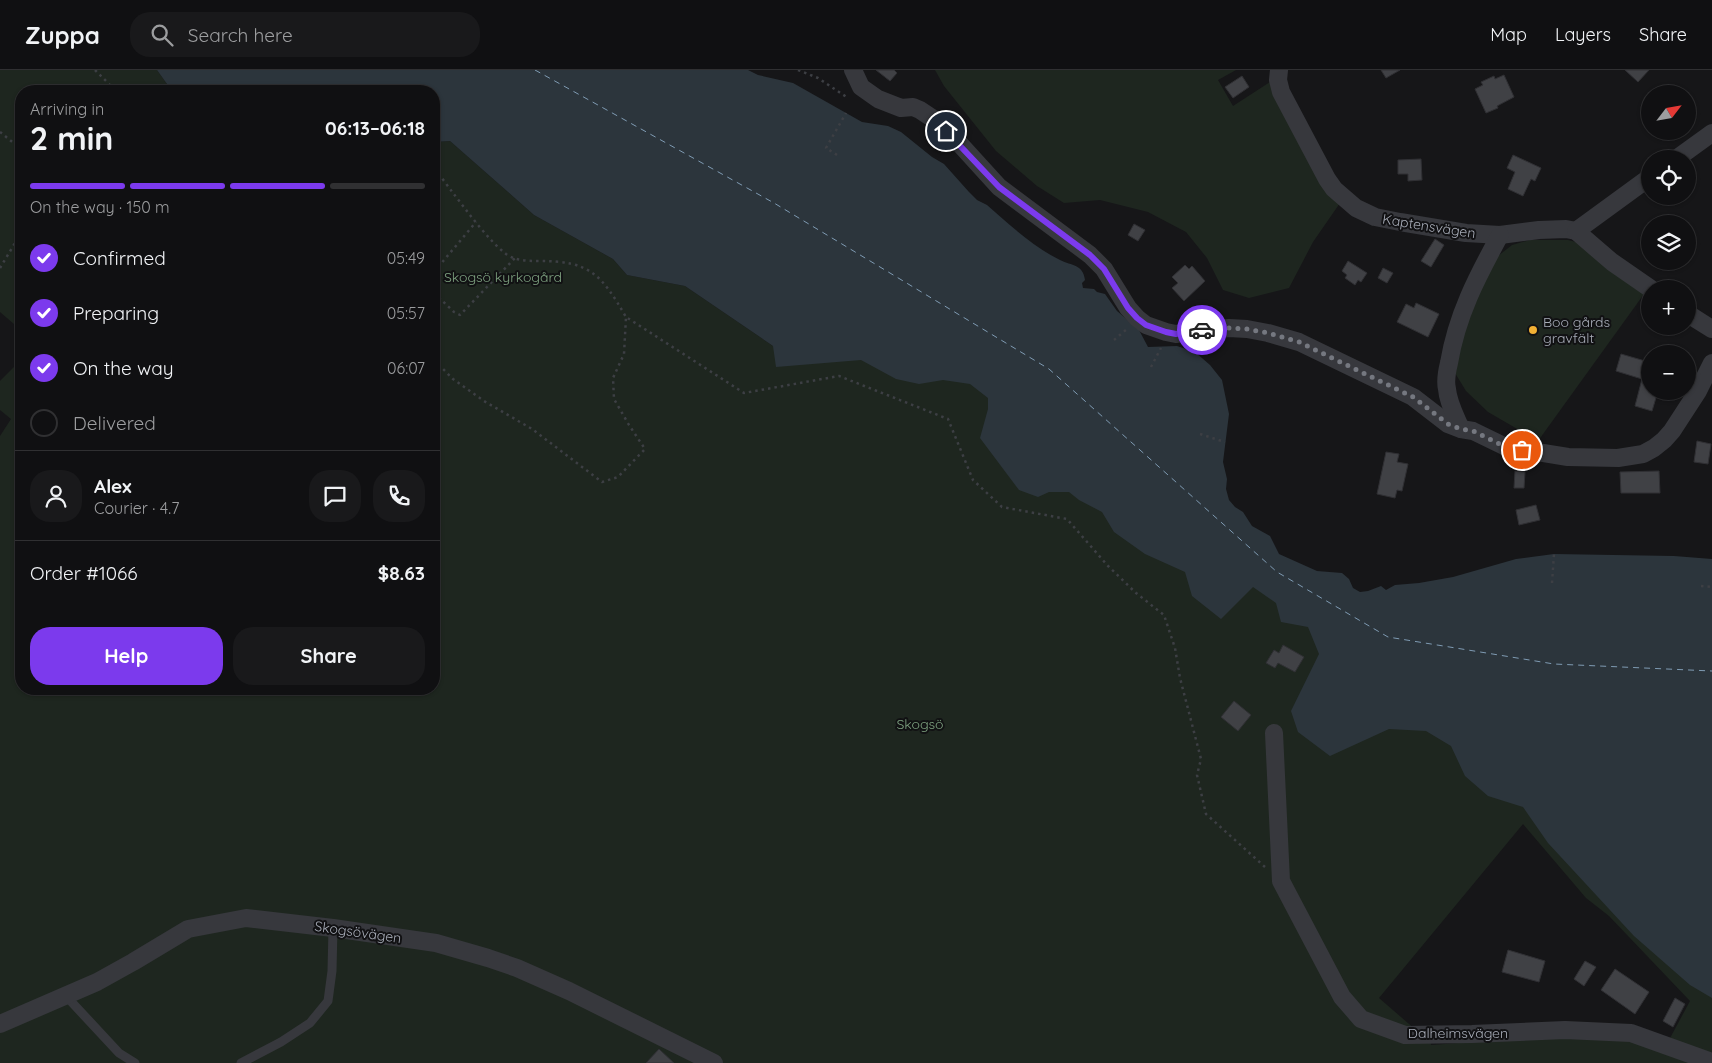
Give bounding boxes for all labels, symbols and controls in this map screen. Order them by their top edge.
search box [130,12,480,57]
text: Zuppa [25,20,100,50]
icon: search [148,21,176,49]
text: Search here [188,23,293,47]
text: Map [1490,23,1527,46]
text: Layers [1555,23,1611,46]
text: Share [1639,23,1687,46]
north arrow [1641,85,1696,140]
map controls [1641,85,1696,400]
text: Arriving in [30,99,104,119]
pin [925,110,967,152]
text: 06:13–06:18 [325,116,425,140]
icon: home [932,117,960,145]
text: 2 min [30,118,113,158]
button: locate [1641,150,1696,205]
text: On the way · 150 m [30,197,170,217]
street label: Kaptensvägen [1381,210,1477,242]
button: layers [1641,215,1696,270]
icon: check [30,244,58,272]
text: Confirmed [73,246,166,270]
text: 05:49 [387,248,425,268]
park label: Skogsö kyrkogård [444,268,562,286]
button: + [1641,280,1696,335]
icon: check [30,299,58,327]
text: Preparing [73,301,159,325]
text: 05:57 [387,303,425,323]
courier [1177,305,1227,355]
place label: Boo gårds gravfält [1543,313,1610,347]
icon: car [1188,316,1216,344]
marker: Boo gårds gravfält [1527,324,1539,336]
button: − [1641,345,1696,400]
icon: check [30,354,58,382]
text: On the way [73,356,174,380]
text: 06:07 [387,358,425,378]
text: Delivered [73,411,156,435]
pin [1501,429,1543,471]
icon: bag [1508,436,1536,464]
button: person [30,470,82,522]
button: chat [309,470,361,522]
button: phone [373,470,425,522]
text: Alex [94,474,132,498]
text: Courier · 4.7 [94,498,179,518]
text: Order #1066 [30,561,137,585]
text: $8.63 [378,561,425,585]
button: Help [30,627,223,685]
button: Share [233,627,425,685]
park label: Skogsö [896,715,944,733]
street label: Skogsövägen [313,917,403,947]
street label: Dalheimsvägen [1408,1024,1508,1042]

